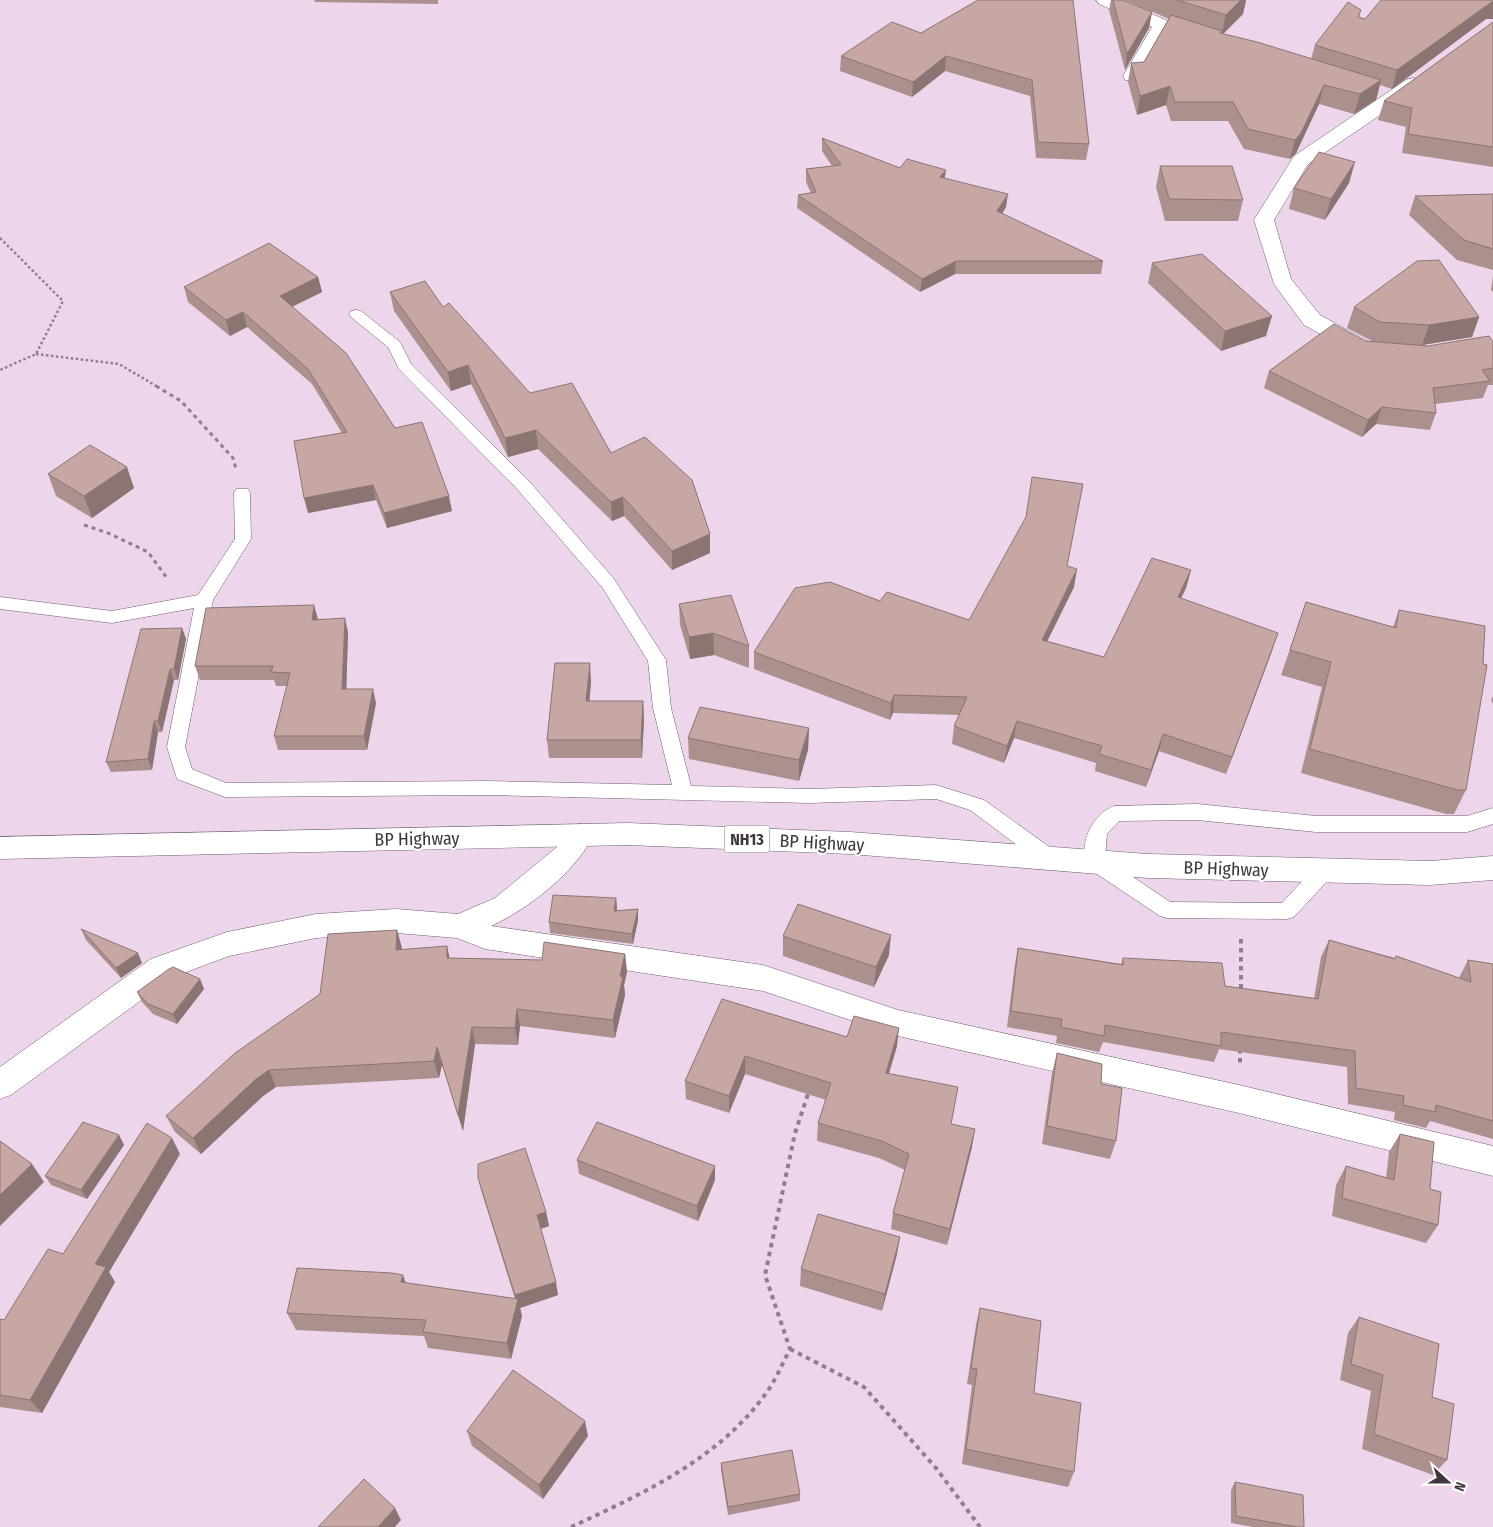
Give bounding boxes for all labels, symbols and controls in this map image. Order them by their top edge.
road number: NH13 [724,826,770,852]
street label: BP Highway [374,827,460,851]
street label: BP Highway [779,830,865,856]
street label: BP Highway [1183,857,1269,881]
north arrow [1423,1457,1473,1507]
text: N [1450,1480,1469,1493]

